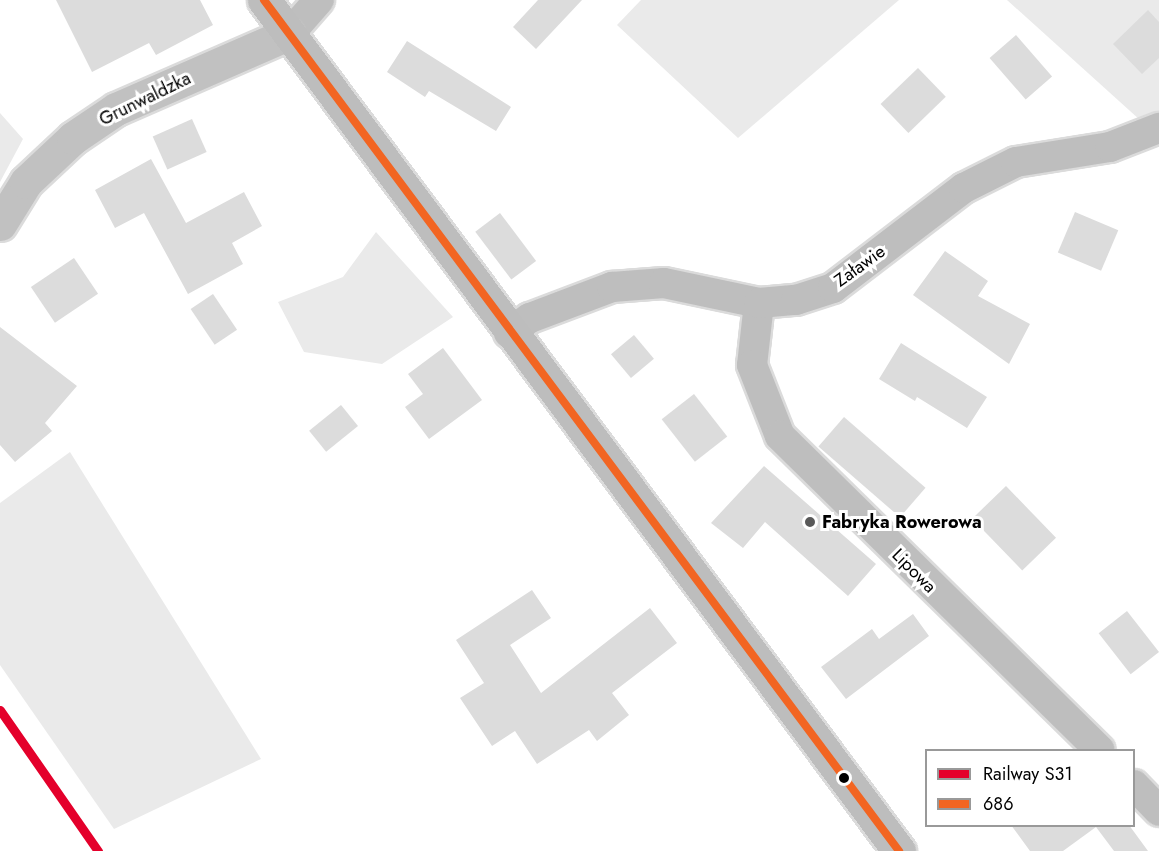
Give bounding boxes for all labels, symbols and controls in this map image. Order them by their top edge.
street label: Grunwaldzka [96,68,194,130]
street label: Załawie [830,240,890,292]
place label: Fabryka Rowerowa [822,511,982,533]
marker: Fabryka Rowerowa [803,515,817,529]
street label: Lipowa [887,544,941,598]
legend [925,749,1135,827]
text: Railway S31 [983,761,1072,787]
unlabelled marker [838,772,850,784]
text: 686 [983,791,1014,817]

